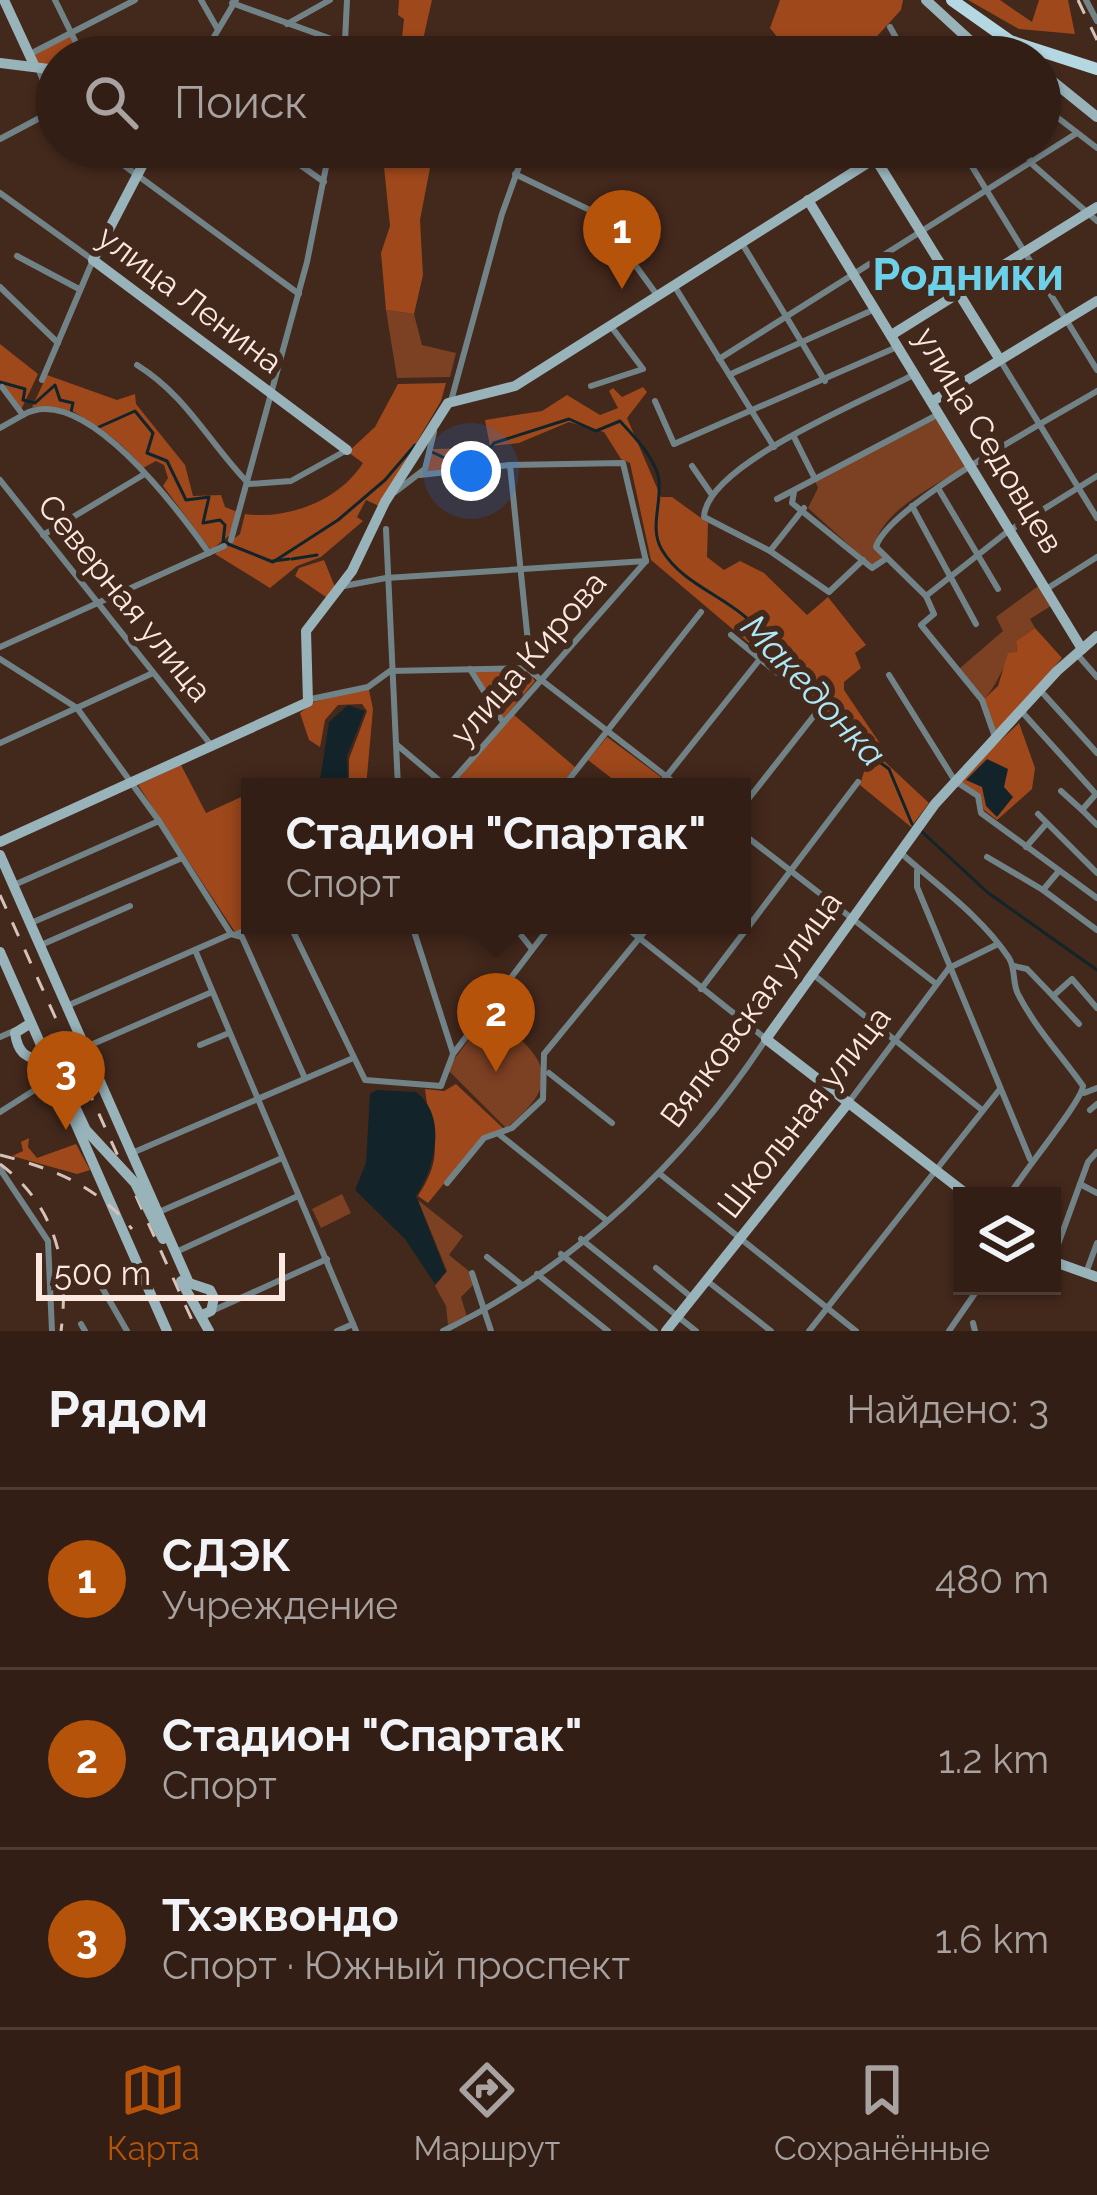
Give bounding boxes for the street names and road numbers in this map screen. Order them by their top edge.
street label: улица Ленина [90,217,290,381]
street label: улица Седовцев [906,320,1072,560]
street label: Северная улица [30,487,220,709]
street label: улица Кирова [442,563,614,753]
street label: Вялковская улица [652,883,850,1135]
street label: Школьная улица [709,999,899,1225]

